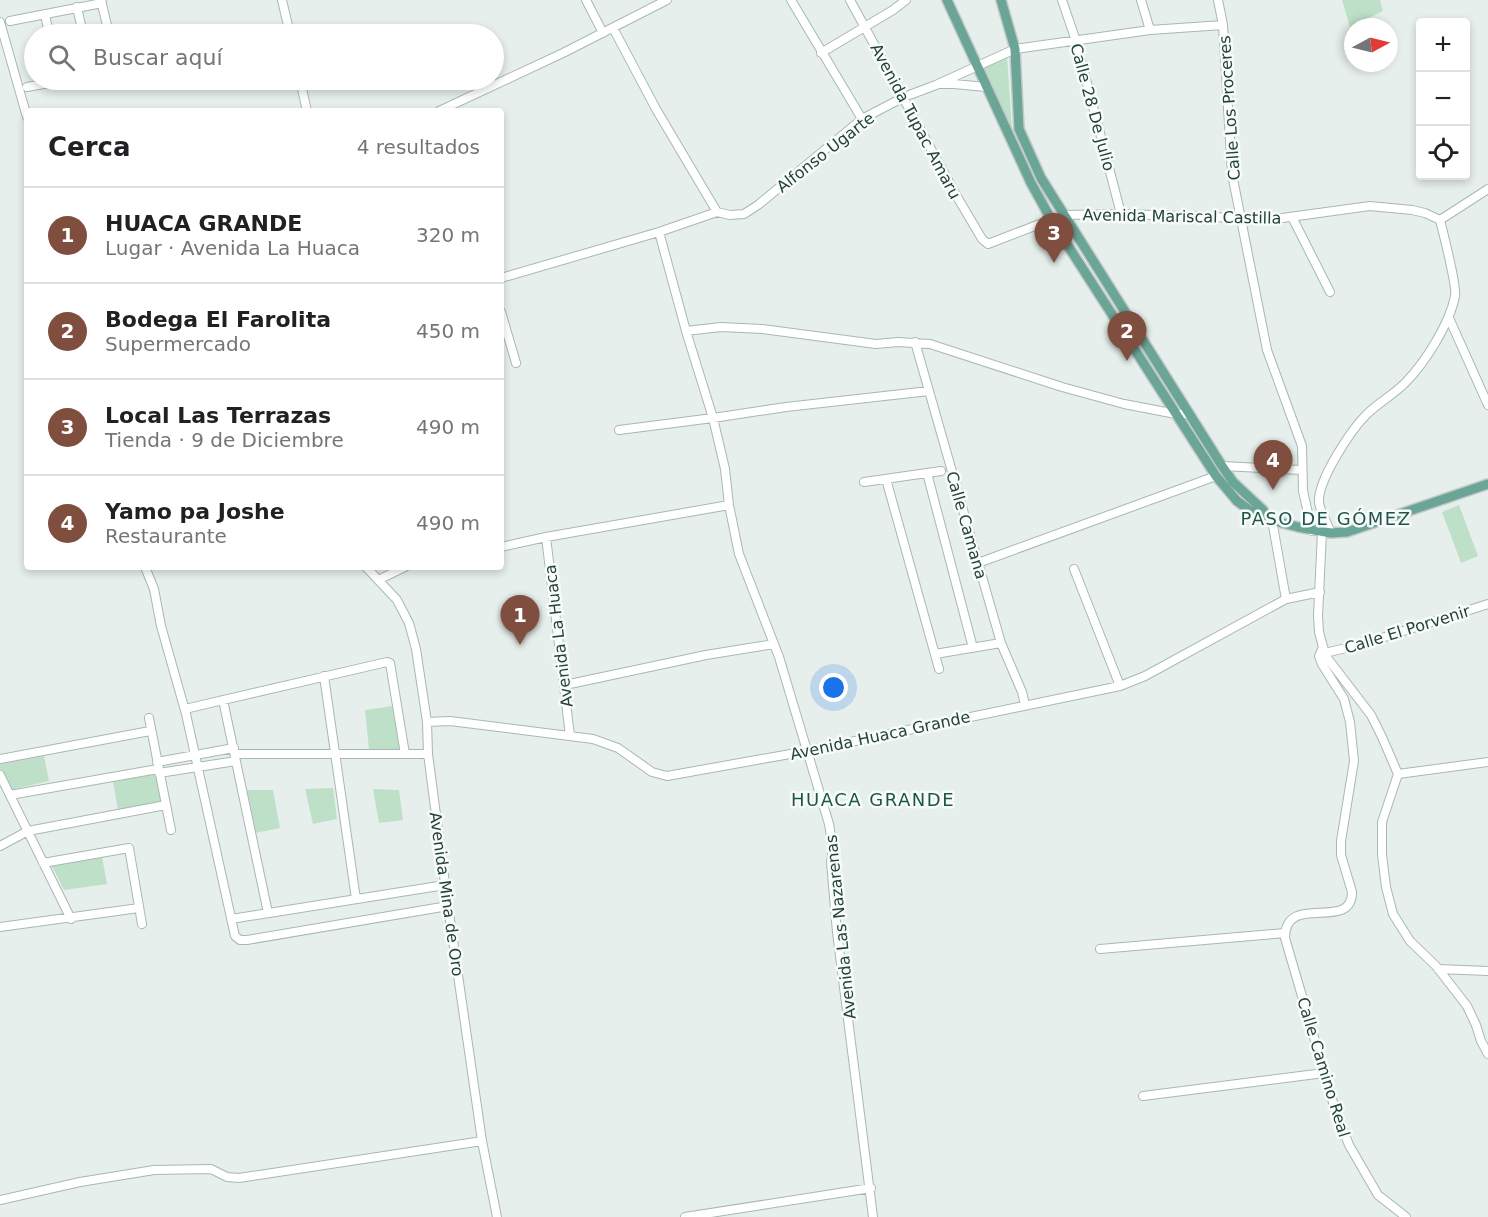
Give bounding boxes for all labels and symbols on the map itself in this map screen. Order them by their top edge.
north arrow [1344,18,1398,72]
street label: Calle Los Proceres [1215,35,1244,181]
street label: Avenida Tupac Amaru [866,40,965,202]
street label: Calle 28 De Julio [1066,41,1119,173]
street label: Alfonso Ugarte [773,108,878,196]
street label: Avenida Mariscal Castilla [1082,205,1282,228]
pin: 3 [1034,214,1074,263]
pin: 2 [1108,312,1146,361]
pin: 4 [1254,440,1292,490]
street label: Calle Camana [942,469,991,581]
district label: PASO DE GÓMEZ [1240,508,1412,529]
street label: Avenida La Huaca [540,564,577,708]
pin: 1 [500,596,540,645]
street label: Calle El Porvenir [1342,601,1473,658]
your location [819,673,848,702]
street label: Avenida Huaca Grande [788,707,972,764]
district label: HUACA GRANDE [791,789,955,810]
street label: Avenida Mina de Oro [426,811,467,978]
street label: Avenida Las Nazarenas [821,834,860,1020]
street label: Calle Camino Real [1293,995,1354,1139]

